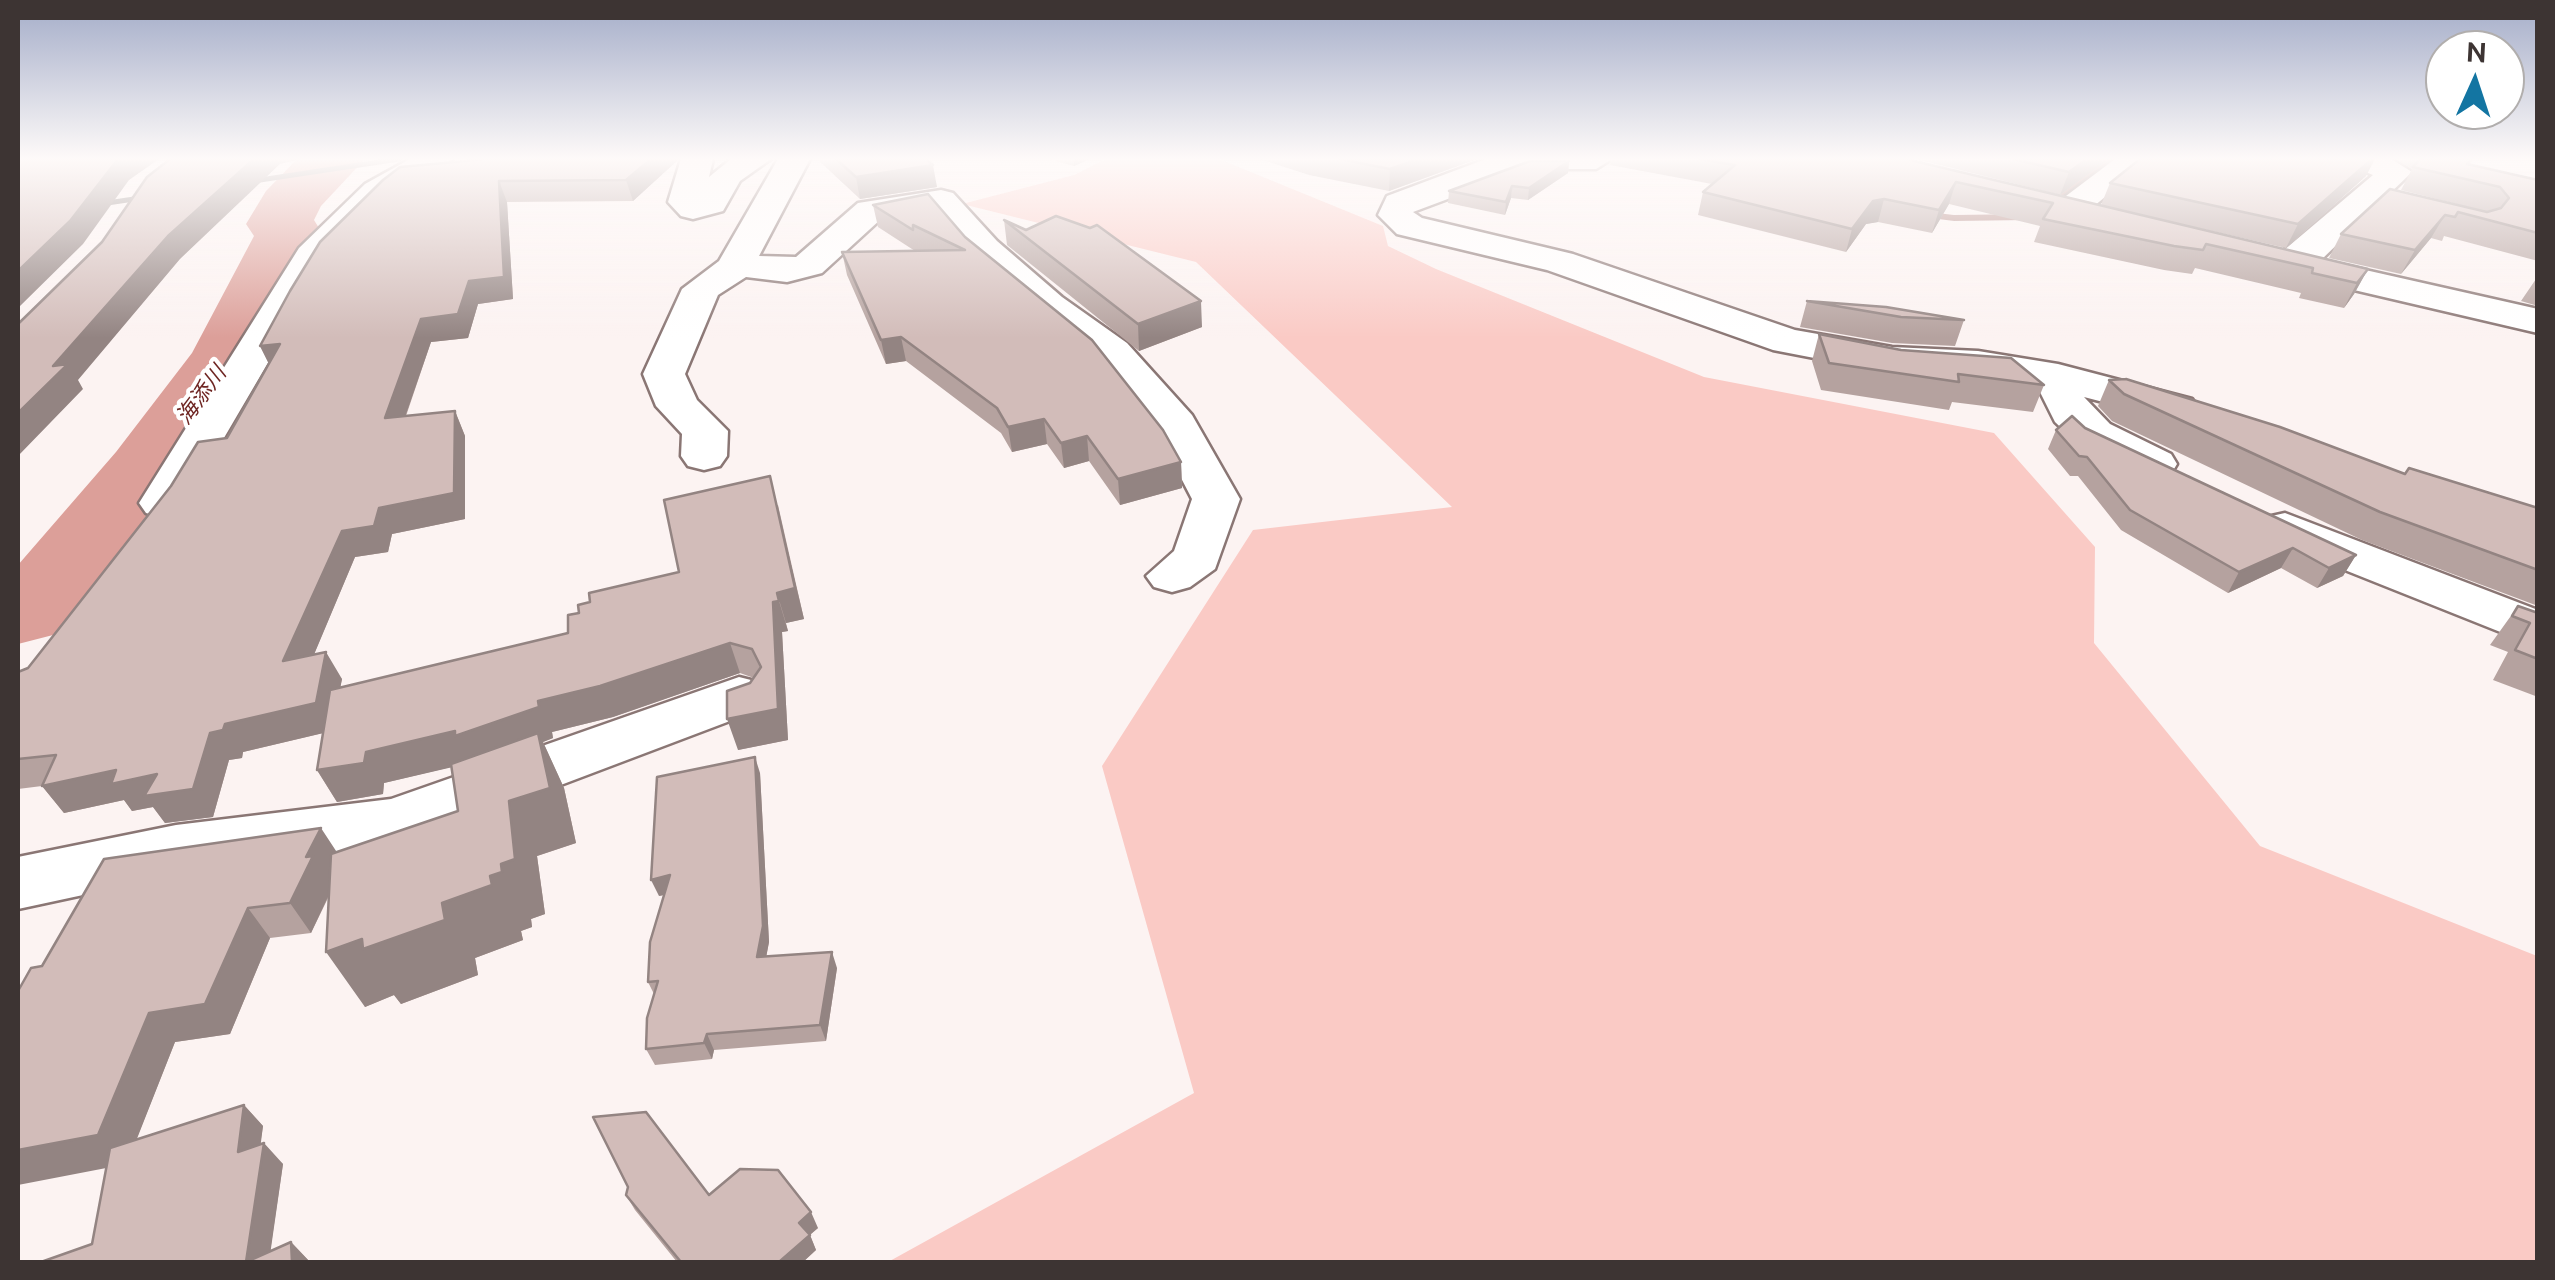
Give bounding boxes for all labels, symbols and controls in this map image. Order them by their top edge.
north arrow [2425,30,2525,130]
text: N [2465,36,2488,68]
water label: 海添川 [171,361,231,429]

